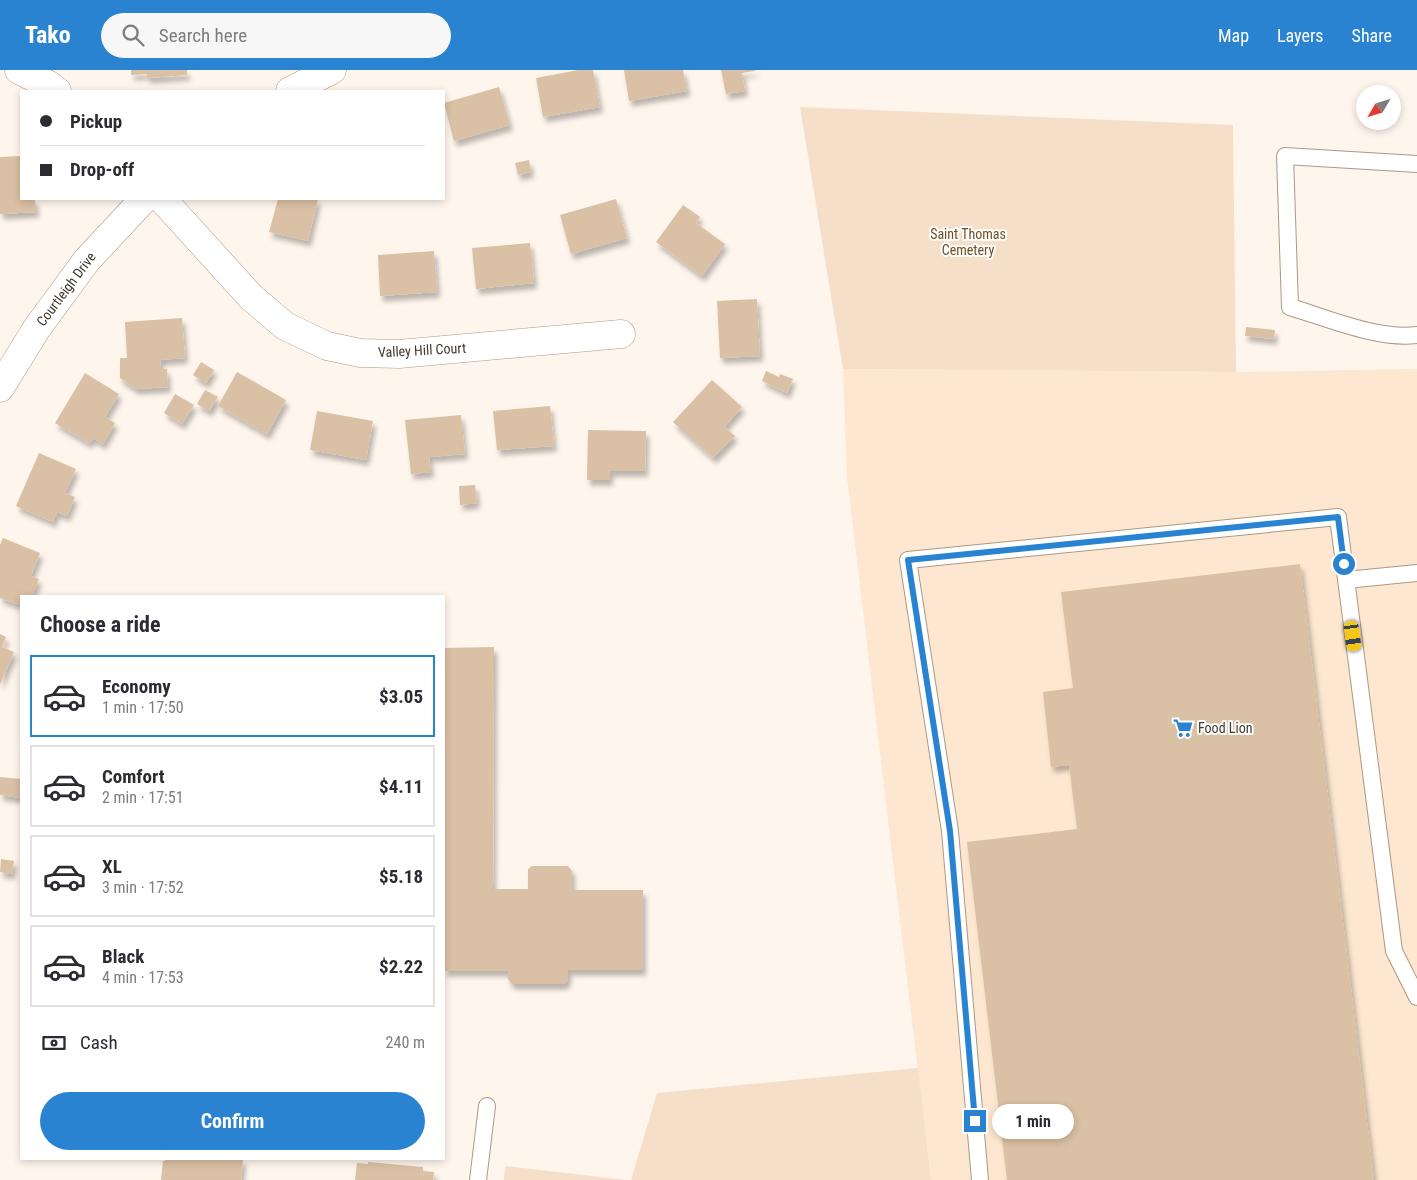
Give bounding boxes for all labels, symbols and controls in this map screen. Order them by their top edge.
search box [101,13,451,58]
text: Tako [25,21,71,49]
icon: search [119,21,147,49]
text: Search here [159,24,247,47]
text: Map [1218,25,1249,46]
text: Layers [1277,25,1324,46]
text: Share [1352,25,1392,46]
north arrow [1356,85,1401,130]
map controls [1356,85,1401,130]
text: Pickup [70,110,122,133]
text: Drop-off [70,158,134,181]
park label: Saint Thomas Cemetery [930,226,1006,258]
street label: Courtleigh Drive [33,249,99,329]
street label: Valley Hill Court [378,340,466,360]
route start [1333,553,1355,575]
text: Choose a ride [40,612,161,637]
car [1343,620,1362,652]
icon: car [42,674,87,719]
text: Economy [102,675,171,698]
text: $3.05 [379,685,423,708]
text: 1 min · 17:50 [102,698,184,717]
supermarket icon: Food Lion [1172,717,1194,739]
place label: Food Lion [1198,720,1252,736]
icon: car [42,764,87,809]
text: Comfort [102,765,165,788]
text: $4.11 [379,775,423,798]
text: 2 min · 17:51 [102,788,184,807]
icon: car [42,854,87,899]
text: XL [102,855,122,878]
text: $5.18 [379,865,423,888]
text: 3 min · 17:52 [102,878,184,897]
icon: car [42,944,87,989]
text: Black [102,945,144,968]
text: $2.22 [379,955,423,978]
text: 4 min · 17:53 [102,968,184,987]
icon: cash [40,1029,68,1057]
text: Cash [80,1031,118,1054]
text: 240 m [386,1033,425,1052]
button: Confirm [40,1092,425,1150]
callout: 1 min [992,1104,1075,1138]
route end [964,1110,986,1132]
text: 1 min [1015,1112,1051,1131]

